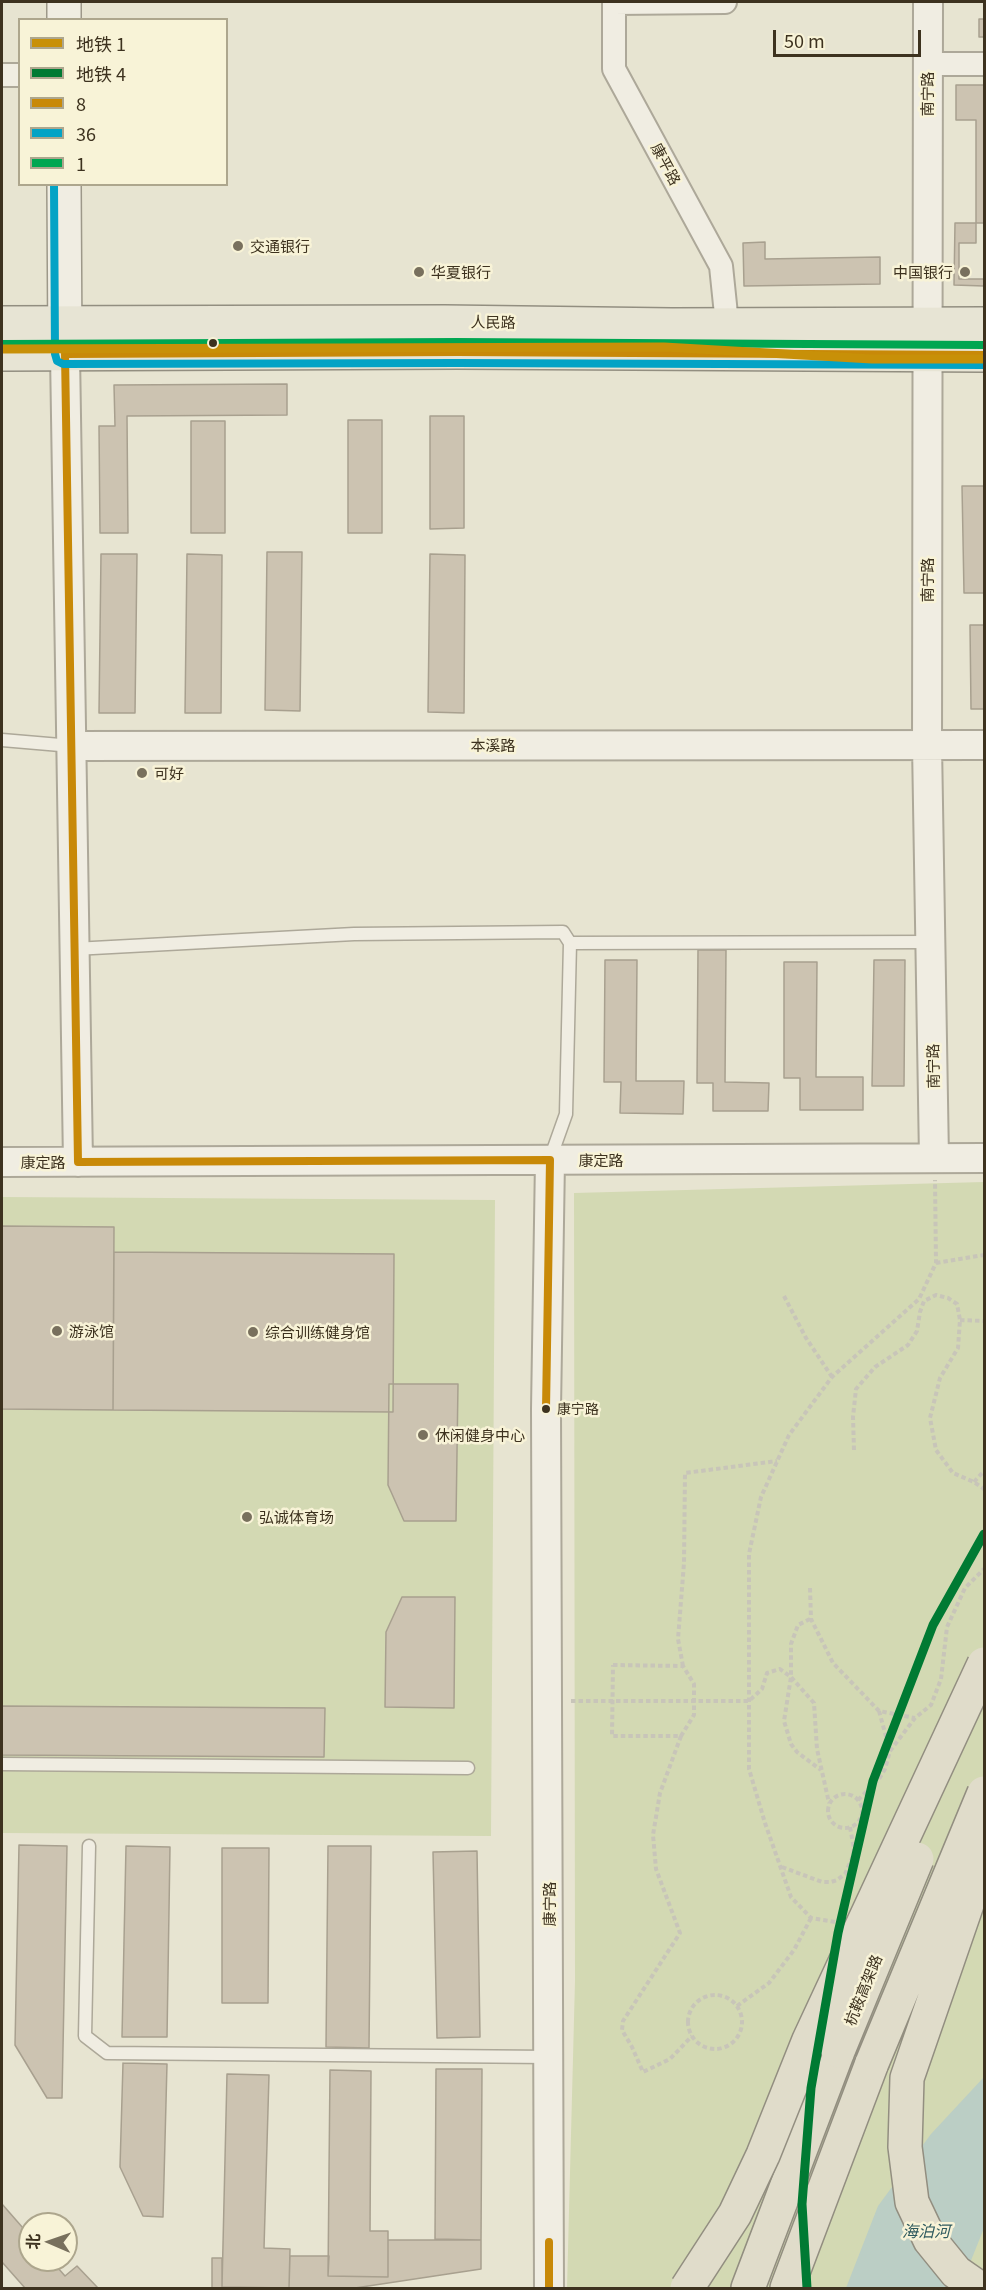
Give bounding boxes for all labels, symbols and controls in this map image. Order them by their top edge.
legend [18,18,228,186]
scale bar [776,18,924,56]
text: 50 m [784,27,825,53]
text: 地铁 1 [76,30,126,56]
text: 地铁 4 [76,60,126,86]
street label: 南宁路 [918,72,936,116]
text: 8 [76,90,86,116]
text: 36 [76,120,96,146]
street label: 康平路 [647,140,685,188]
text: 1 [76,150,86,176]
place label: 交通银行 [250,237,310,255]
marker: 交通银行 [231,239,245,253]
place label: 华夏银行 [431,263,491,281]
place label: 中国银行 [893,263,953,281]
marker: 华夏银行 [412,265,426,279]
marker: 中国银行 [958,265,972,279]
street label: 人民路 [470,313,516,331]
unlabelled marker [207,337,219,349]
street label: 南宁路 [918,558,936,602]
street label: 本溪路 [471,736,515,754]
place label: 可好 [154,764,184,782]
marker: 可好 [135,766,149,780]
street label: 南宁路 [924,1043,942,1089]
street label: 康定路 [579,1151,623,1169]
street label: 康定路 [21,1153,65,1171]
place label: 游泳馆 [69,1322,114,1340]
place label: 综合训练健身馆 [265,1323,370,1341]
marker: 游泳馆 [50,1324,64,1338]
marker: 综合训练健身馆 [246,1325,260,1339]
place label: 康宁路 [557,1401,599,1417]
marker: 康宁路 [540,1403,552,1415]
place label: 休闲健身中心 [435,1426,525,1444]
marker: 休闲健身中心 [416,1428,430,1442]
place label: 弘诚体育场 [259,1508,334,1526]
marker: 弘诚体育场 [240,1510,254,1524]
street label: 康宁路 [540,1882,558,1926]
street label: 杭鞍高架路 [841,1952,885,2028]
north arrow [18,2212,78,2272]
water label: 海泊河 [902,2221,950,2241]
text: 北 [20,2233,44,2250]

